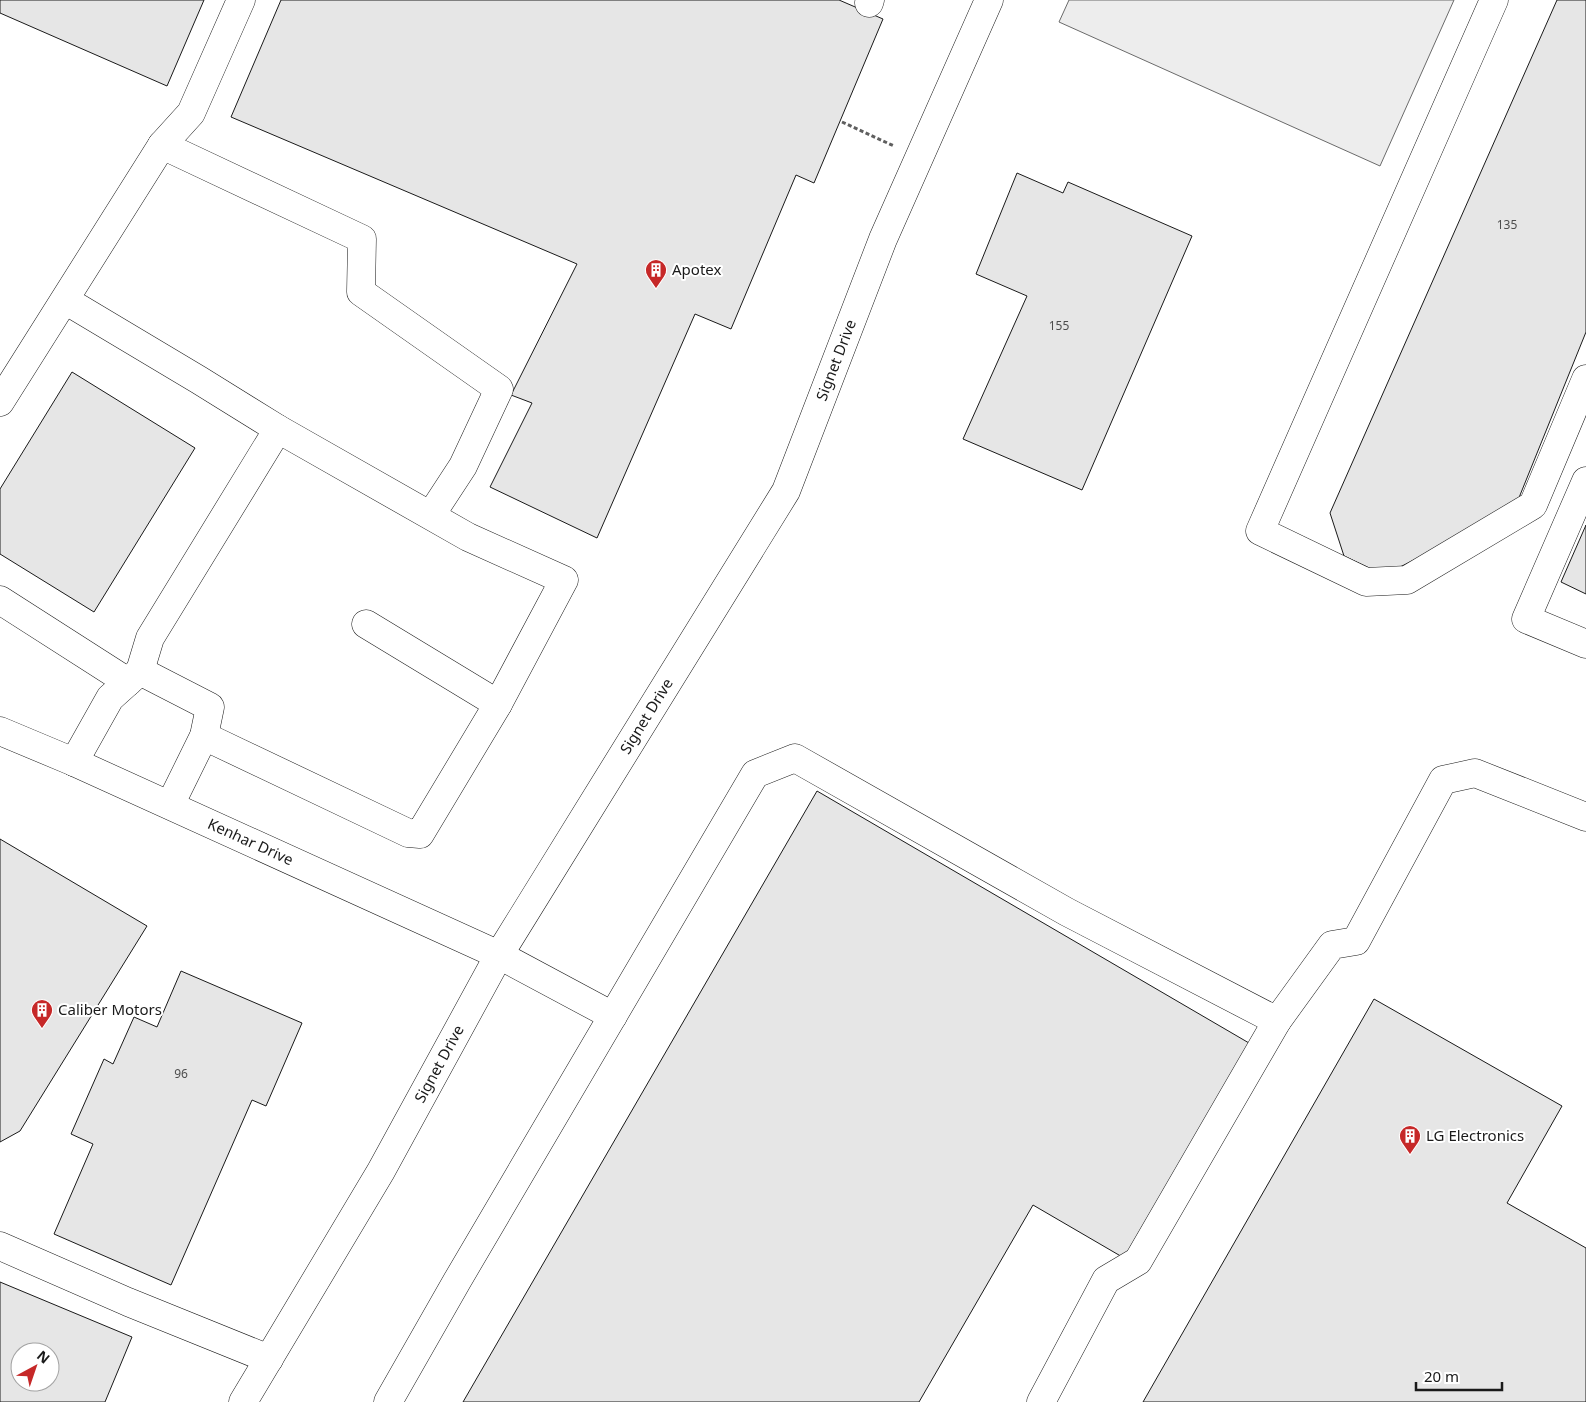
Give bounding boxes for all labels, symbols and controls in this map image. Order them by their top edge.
house number: 135 [1497,216,1517,233]
building icon: Apotex [644,258,668,289]
place label: Apotex [672,259,721,279]
street label: Signet Drive [811,316,860,403]
house number: 155 [1049,317,1069,334]
street label: Signet Drive [615,674,677,757]
street label: Kenhar Drive [205,813,297,869]
building icon: Caliber Motors [30,998,54,1029]
place label: Caliber Motors [58,999,162,1019]
street label: Signet Drive [409,1021,468,1106]
house number: 96 [174,1065,188,1082]
building icon: LG Electronics [1398,1124,1422,1155]
place label: LG Electronics [1426,1125,1524,1145]
north arrow [10,1342,60,1392]
text: N [33,1346,54,1368]
scale bar [1416,1360,1502,1392]
text: 20 m [1424,1366,1459,1386]

